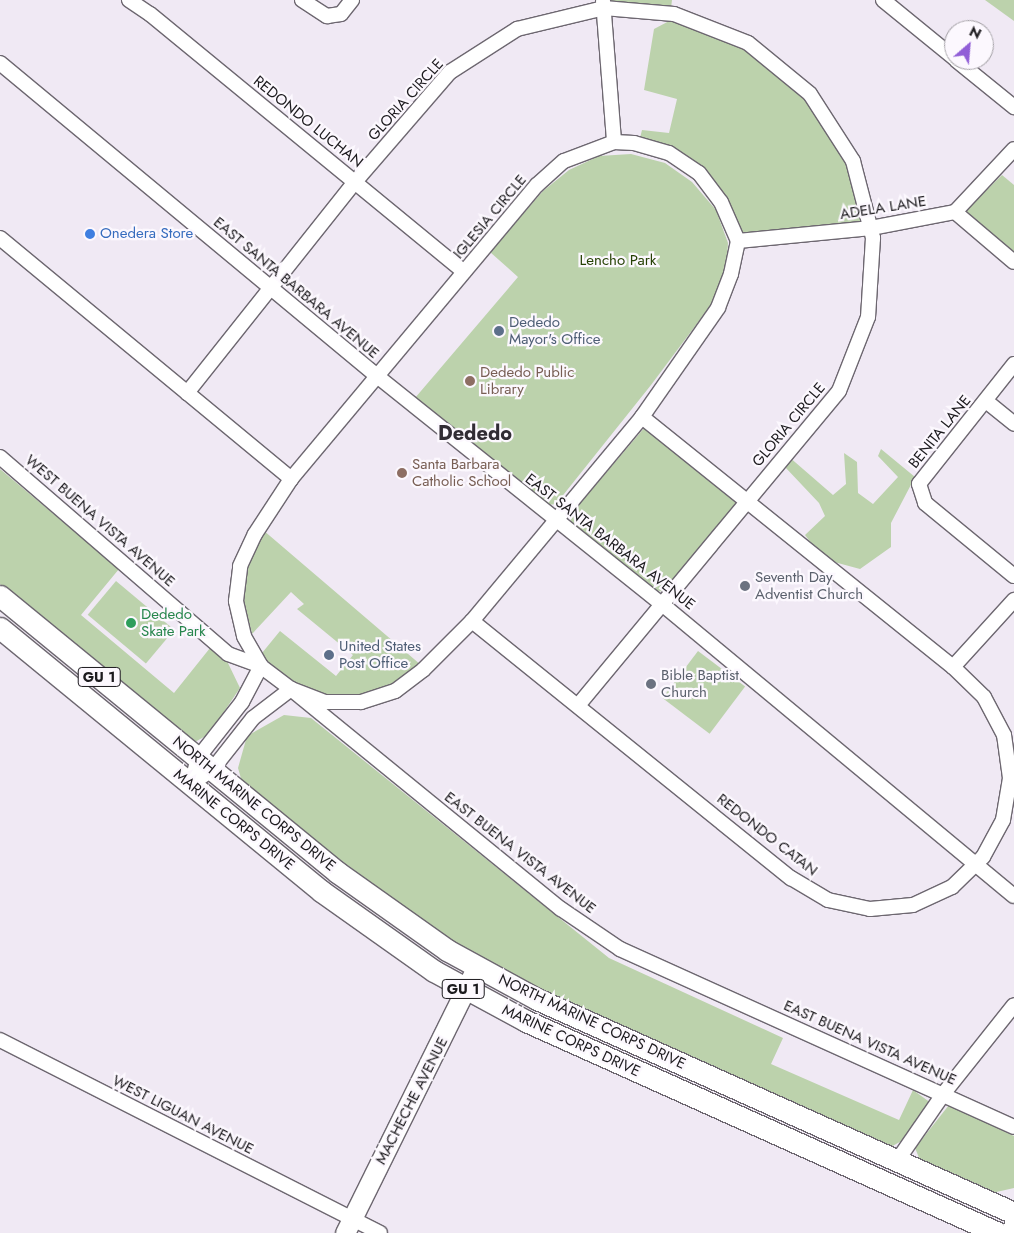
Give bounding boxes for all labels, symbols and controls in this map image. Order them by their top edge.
north arrow [944,20,994,70]
text: N [966,21,985,44]
street label: GLORIA CIRCLE [365,55,447,145]
street label: REDONDO LUCHAN [250,72,366,172]
street label: IGLESIA CIRCLE [450,171,530,263]
street label: ADELA LANE [839,192,927,224]
street label: EAST SANTA BARBARA AVENUE [210,213,382,363]
place label: Onedera Store [100,225,193,243]
marker: Onedera Store [84,228,96,240]
park label: Lencho Park [580,252,656,270]
place label: Dededo Mayor's Office [509,313,601,348]
marker: Dededo Mayor's Office [493,325,505,337]
place label: Dededo Public Library [480,363,574,398]
marker: Dededo Public Library [464,375,476,387]
street label: GLORIA CIRCLE [749,379,829,471]
street label: BENITA LANE [905,392,975,472]
district label: Dededo [438,421,512,445]
street label: WEST BUENA VISTA AVENUE [22,451,178,591]
place label: Santa Barbara Catholic School [412,455,511,490]
marker: Santa Barbara Catholic School [396,467,408,479]
street label: EAST SANTA BARBARA AVENUE [521,470,699,614]
place label: Seventh Day Adventist Church [755,568,863,603]
marker: Seventh Day Adventist Church [739,580,751,592]
place label: Dededo Skate Park [141,605,206,640]
marker: Dededo Skate Park [125,617,137,629]
place label: United States Post Office [339,637,421,672]
marker: United States Post Office [323,649,335,661]
road number: GU 1 [76,666,122,689]
place label: Bible Baptist Church [661,666,739,701]
marker: Bible Baptist Church [645,678,657,690]
street label: NORTH MARINE CORPS DRIVE [169,733,339,875]
street label: MARINE CORPS DRIVE [170,766,298,874]
street label: EAST BUENA VISTA AVENUE [441,788,599,918]
street label: REDONDO CATAN [713,790,821,880]
street label: NORTH MARINE CORPS DRIVE [496,971,688,1073]
road number: GU 1 [440,978,486,1001]
street label: EAST BUENA VISTA AVENUE [781,997,959,1089]
street label: MARINE CORPS DRIVE [499,1001,643,1081]
street label: MACHECHE AVENUE [372,1034,452,1168]
street label: WEST LIGUAN AVENUE [109,1072,257,1158]

